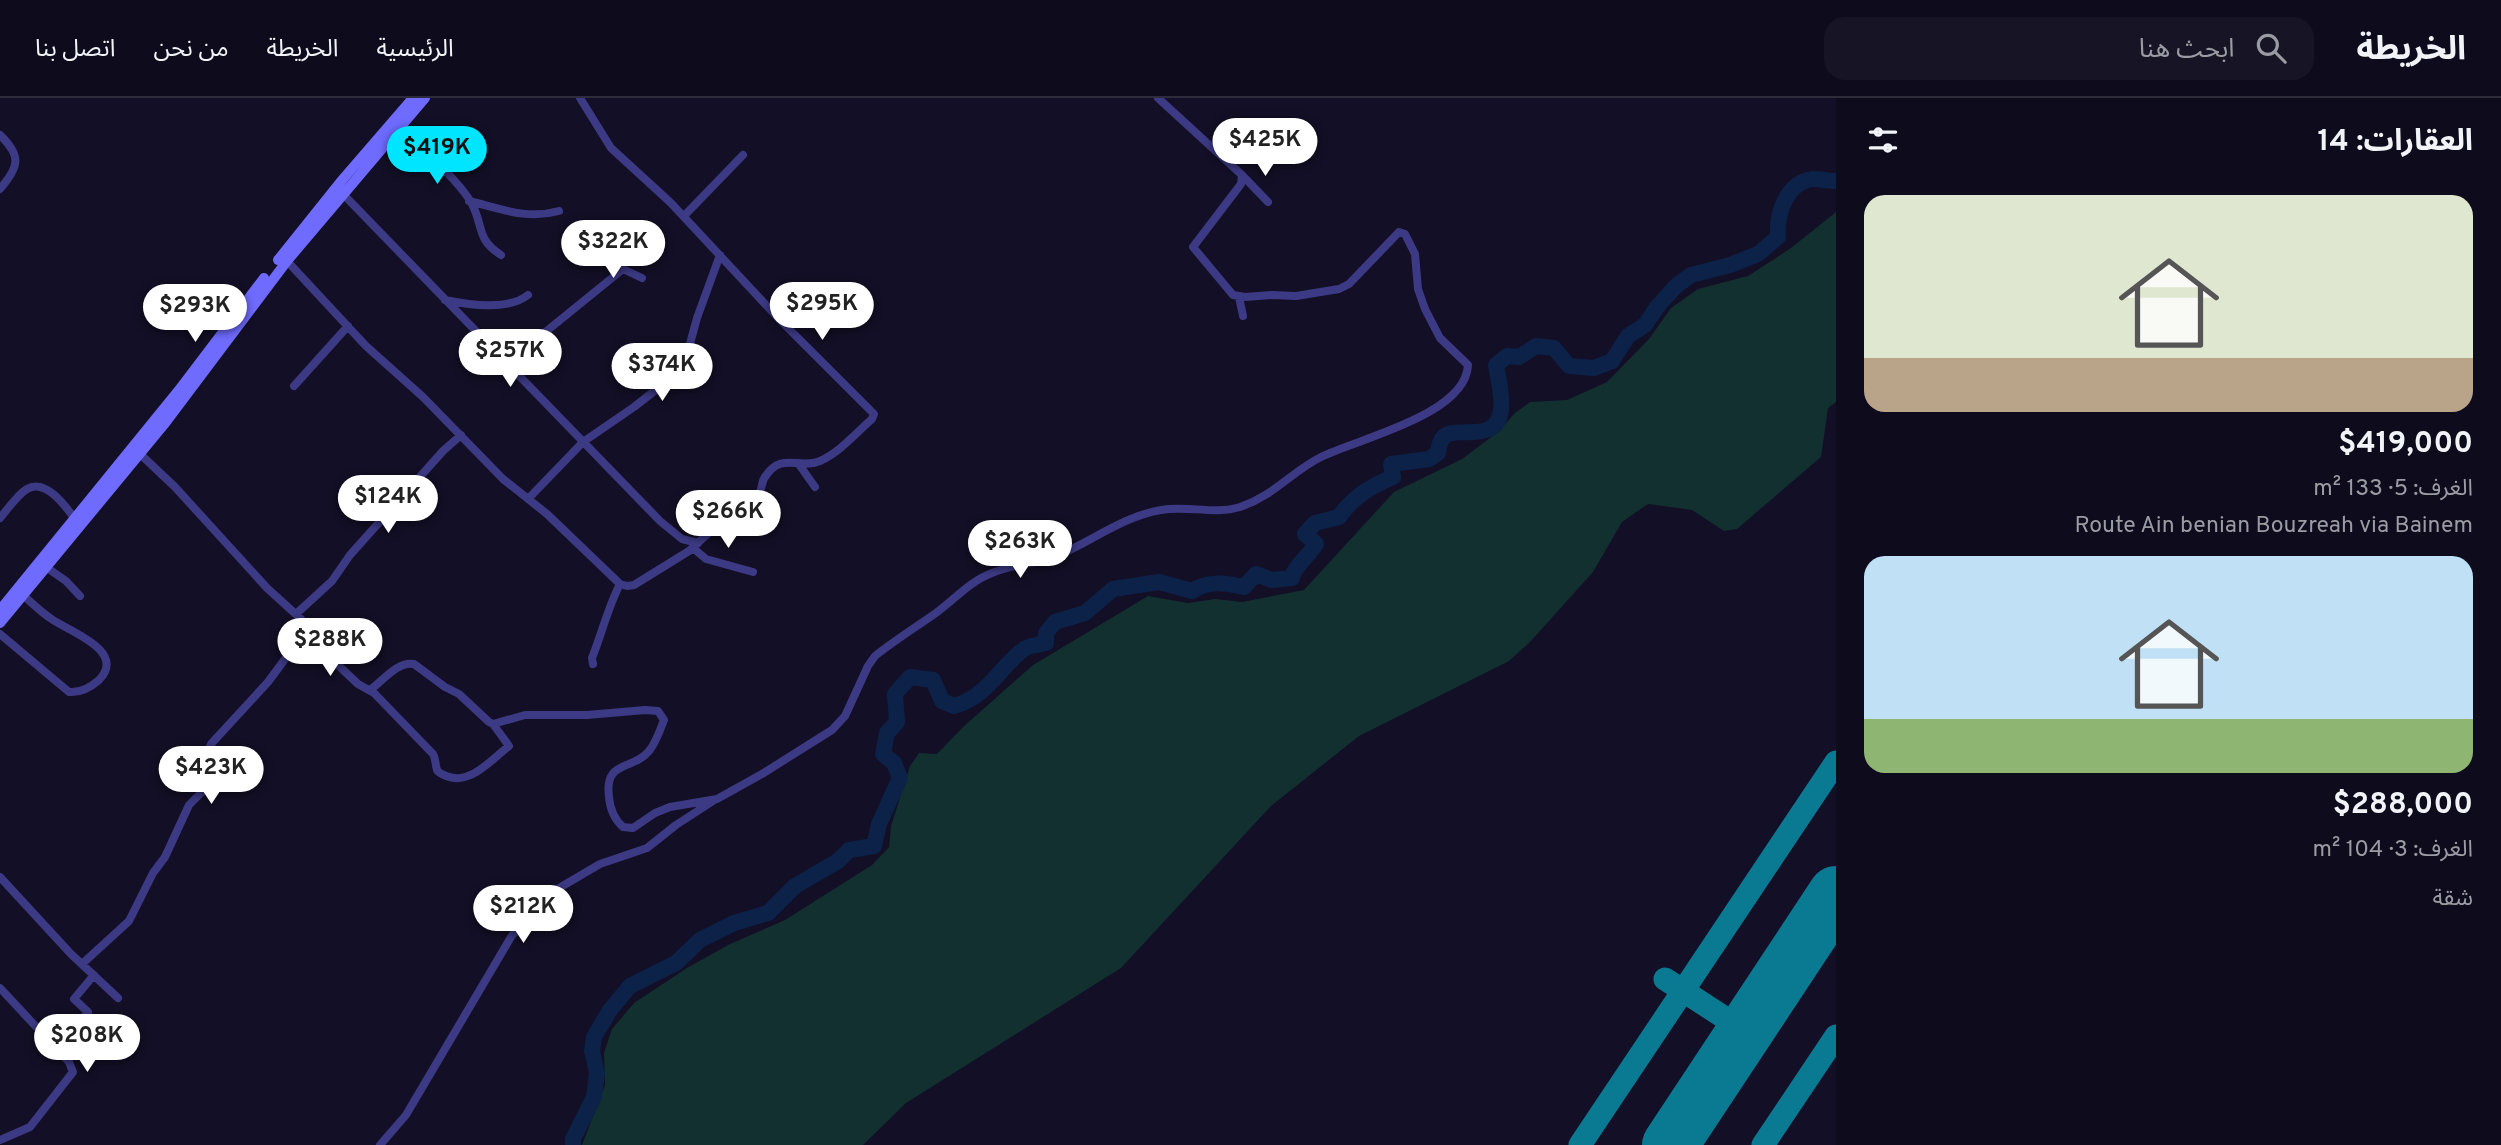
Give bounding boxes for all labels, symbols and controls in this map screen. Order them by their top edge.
search box [1824,17,2314,80]
icon: search [2252,29,2290,67]
text: الخريطة [2356,30,2466,72]
text: ابحث هنا [2139,34,2234,67]
text: اتصل بنا [35,35,116,65]
text: من نحن [154,35,229,65]
text: الخريطة [267,35,338,65]
text: الرئيسية [376,35,454,65]
pin: $425K [1216,118,1314,178]
icon: filters [1864,121,1902,159]
text: العقارات: 14 [2317,124,2473,161]
pin: $419K [388,126,486,186]
text: $425K [1228,126,1302,155]
text: $419K [403,134,471,163]
pin: $322K [564,220,662,280]
text: $322K [577,228,649,257]
icon: home [2106,240,2232,366]
pin: $295K [773,282,871,342]
pin: $293K [146,285,244,344]
text: $295K [786,290,858,319]
text: $293K [159,292,231,321]
pin: $257K [461,330,559,389]
text: $257K [475,337,545,366]
pin: $374K [613,344,711,403]
text: $374K [628,351,696,380]
text: $419,000 [2338,426,2473,463]
text: الغرف: 5 · 133 m² [2313,475,2473,504]
pin: $124K [339,476,437,535]
text: $124K [354,483,422,512]
pin: $266K [679,490,777,550]
text: $266K [692,498,764,527]
text: Route Ain benian Bouzreah via Bainem [2074,512,2473,541]
pin: $263K [971,520,1069,580]
text: $263K [984,528,1056,557]
icon: home [2106,601,2232,727]
pin: $288K [281,618,379,678]
text: $288K [293,626,367,655]
pin: $423K [162,746,260,806]
text: $423K [175,754,247,783]
text: $288,000 [2333,787,2473,824]
text: الغرف: 3 · 104 m² [2312,836,2473,865]
text: شقة [2432,885,2473,914]
pin: $212K [474,886,572,945]
text: $212K [489,893,557,922]
pin: $208K [38,1014,136,1074]
text: $208K [50,1022,124,1051]

